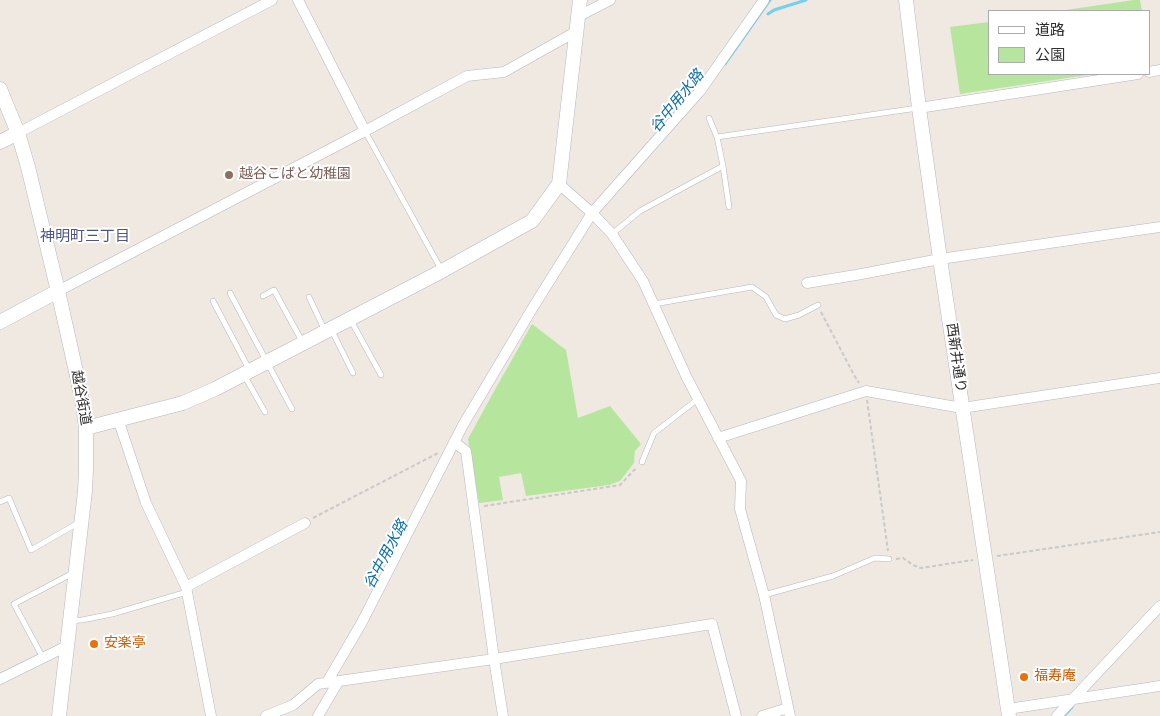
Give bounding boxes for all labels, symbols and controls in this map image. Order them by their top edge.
legend [988,10,1150,75]
text: 道路 [1035,20,1065,41]
text: 公園 [1035,45,1065,66]
water label: 谷中用水路 [647,67,709,137]
place label: 越谷こばと幼稚園 [239,167,351,183]
marker: 越谷こばと幼稚園 [223,169,235,181]
district label: 神明町三丁目 [40,229,130,247]
street label: 西新井通り [942,322,968,394]
street label: 越谷街道 [67,369,93,427]
water label: 谷中用水路 [361,518,413,592]
place label: 安楽亭 [104,636,146,652]
marker: 安楽亭 [88,638,100,650]
place label: 福寿庵 [1034,669,1076,685]
marker: 福寿庵 [1018,671,1030,683]

